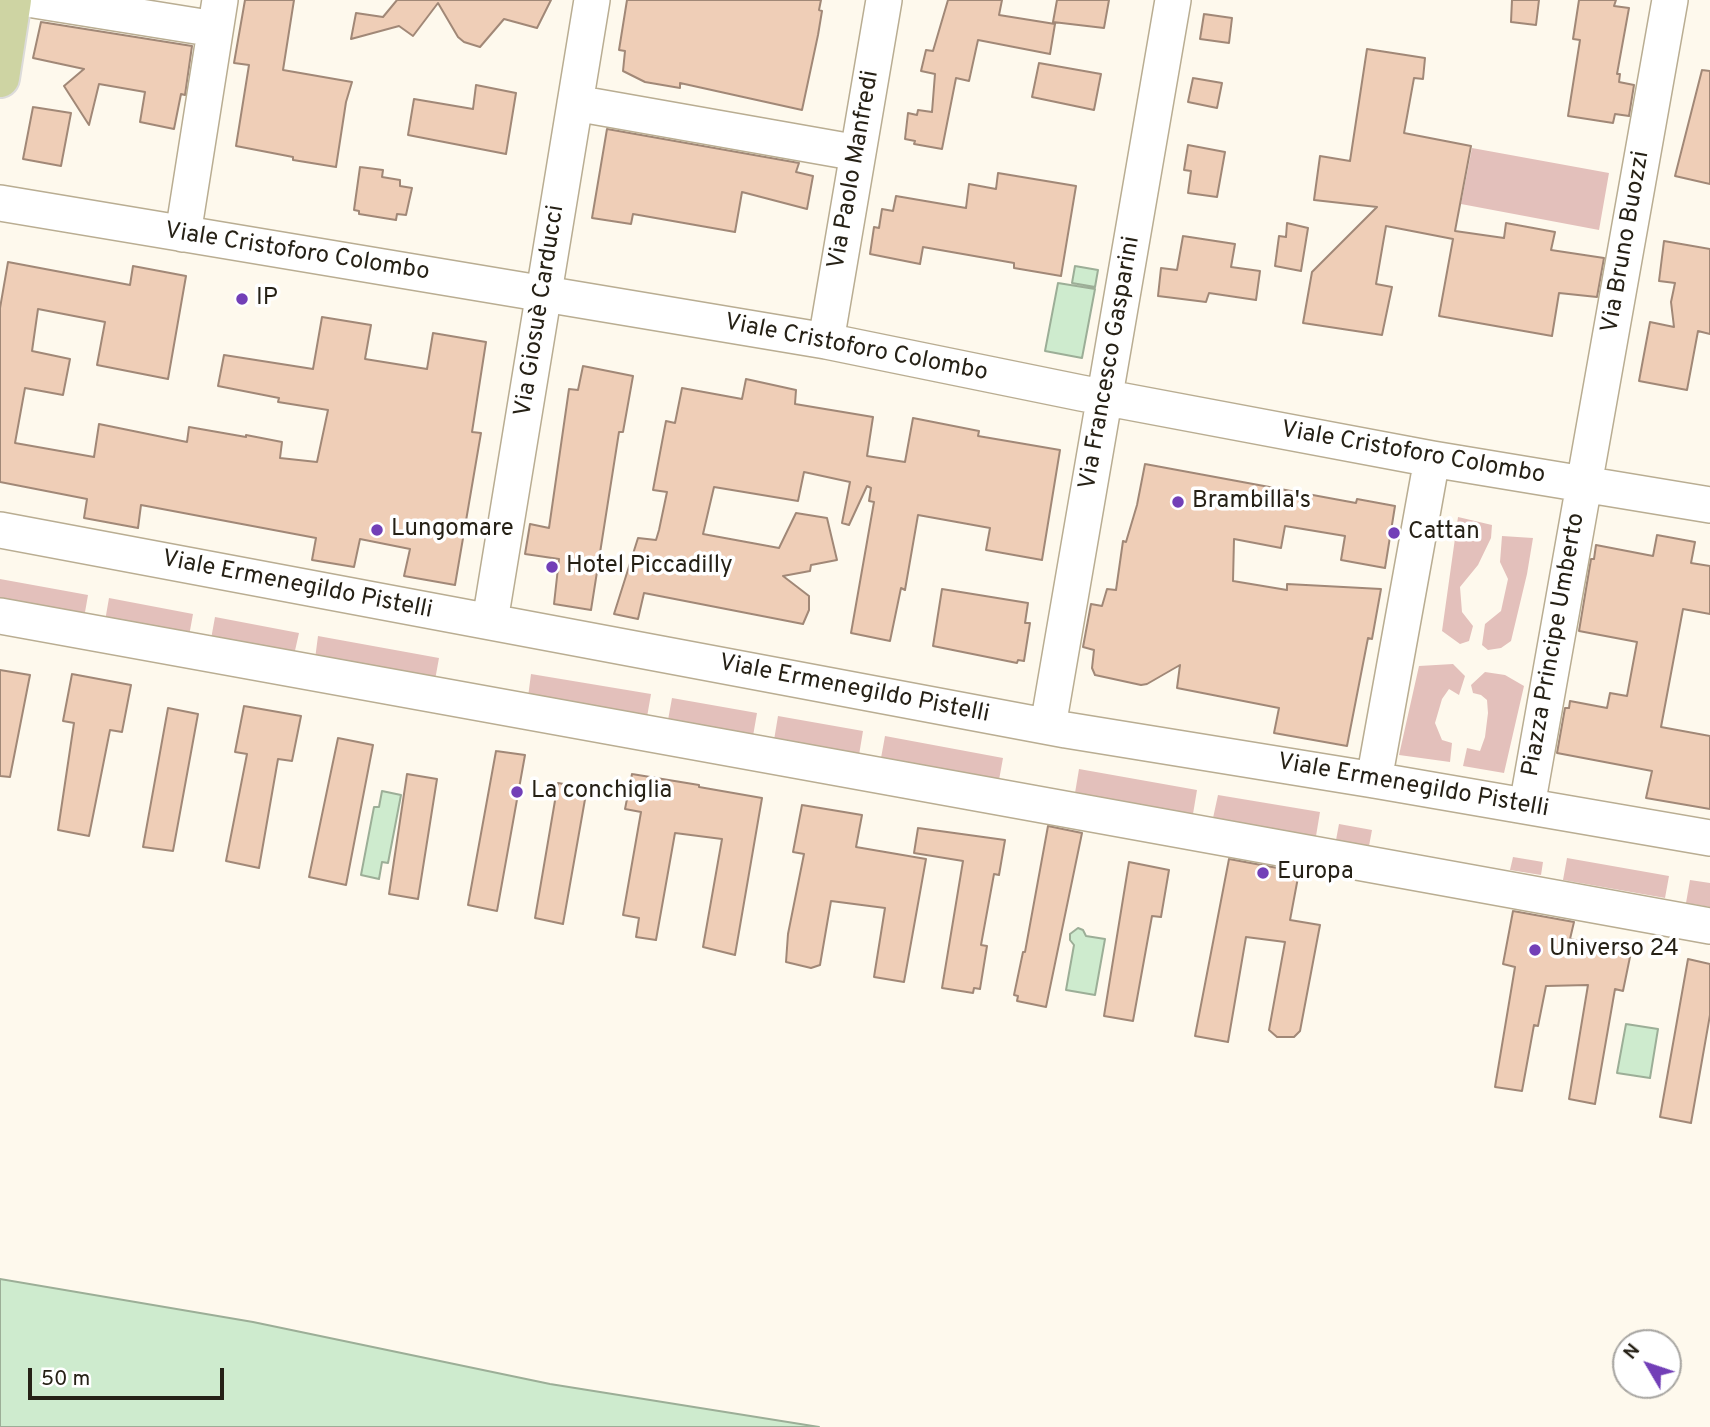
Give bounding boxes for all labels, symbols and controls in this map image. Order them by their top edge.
street label: Via Paolo Manfredi [823,69,887,271]
street label: Via Bruno Buozzi [1597,149,1657,335]
street label: Via Giosuè Carducci [510,203,572,419]
street label: Viale Cristoforo Colombo [163,218,431,288]
street label: Via Francesco Gasparini [1075,234,1147,492]
place label: IP [256,285,278,313]
marker: IP [234,291,250,307]
street label: Viale Cristoforo Colombo [722,309,990,389]
street label: Viale Cristoforo Colombo [1279,417,1547,491]
place label: Brambilla's [1192,488,1311,516]
marker: Brambilla's [1170,494,1186,510]
street label: Piazza Principe Umberto [1518,511,1592,779]
place label: Lungomare [391,516,514,544]
place label: Cattan [1408,519,1480,547]
marker: Lungomare [369,522,385,538]
marker: Cattan [1386,525,1402,541]
street label: Viale Ermenegildo Pistelli [159,546,435,626]
place label: Hotel Piccadilly [566,553,733,581]
marker: Hotel Piccadilly [544,559,560,575]
street label: Viale Ermenegildo Pistelli [716,650,992,730]
street label: Viale Ermenegildo Pistelli [1275,749,1551,825]
place label: La conchiglia [531,778,672,806]
marker: La conchiglia [509,784,525,800]
place label: Europa [1277,859,1354,887]
marker: Europa [1255,865,1271,881]
place label: Universo 24 [1549,936,1679,964]
marker: Universo 24 [1527,942,1543,958]
north arrow [1612,1329,1682,1399]
text: N [1619,1339,1646,1365]
scale bar [32,1354,228,1398]
text: 50 m [41,1366,90,1393]

